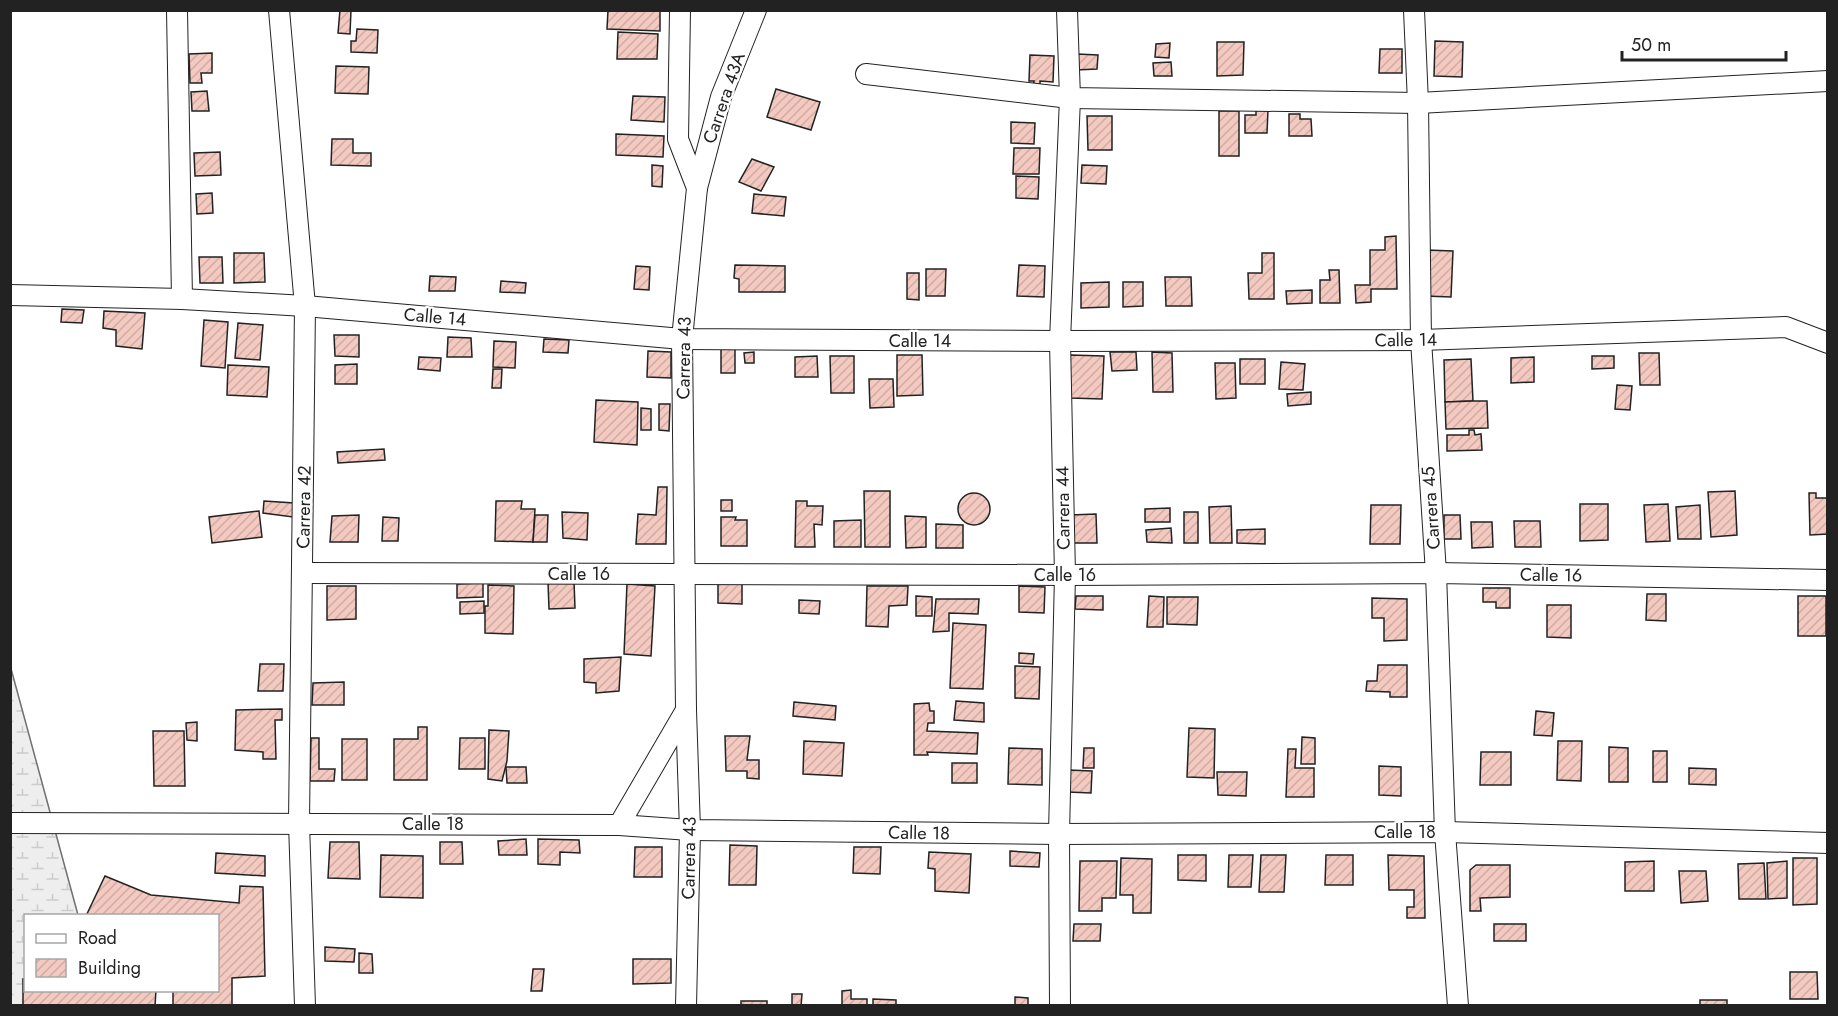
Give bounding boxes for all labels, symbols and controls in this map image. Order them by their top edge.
scale bar [1622,24,1786,62]
text: 50 m [1631,32,1671,58]
street label: Carrera 43A [696,49,752,147]
street label: Calle 14 [403,301,467,333]
street label: Carrera 43 [670,316,698,400]
street label: Calle 14 [1375,326,1437,354]
street label: Calle 14 [889,328,951,354]
street label: Carrera 42 [290,465,318,549]
street label: Carrera 44 [1049,466,1077,550]
street label: Carrera 45 [1415,466,1447,550]
street label: Calle 16 [548,561,610,587]
street label: Calle 16 [1520,561,1582,589]
street label: Calle 16 [1034,562,1096,588]
street label: Calle 18 [402,811,464,837]
street label: Carrera 43 [675,816,703,900]
street label: Calle 18 [888,819,950,847]
street label: Calle 18 [1374,819,1436,845]
legend [24,914,219,992]
text: Road [78,925,117,951]
text: Building [78,955,141,981]

